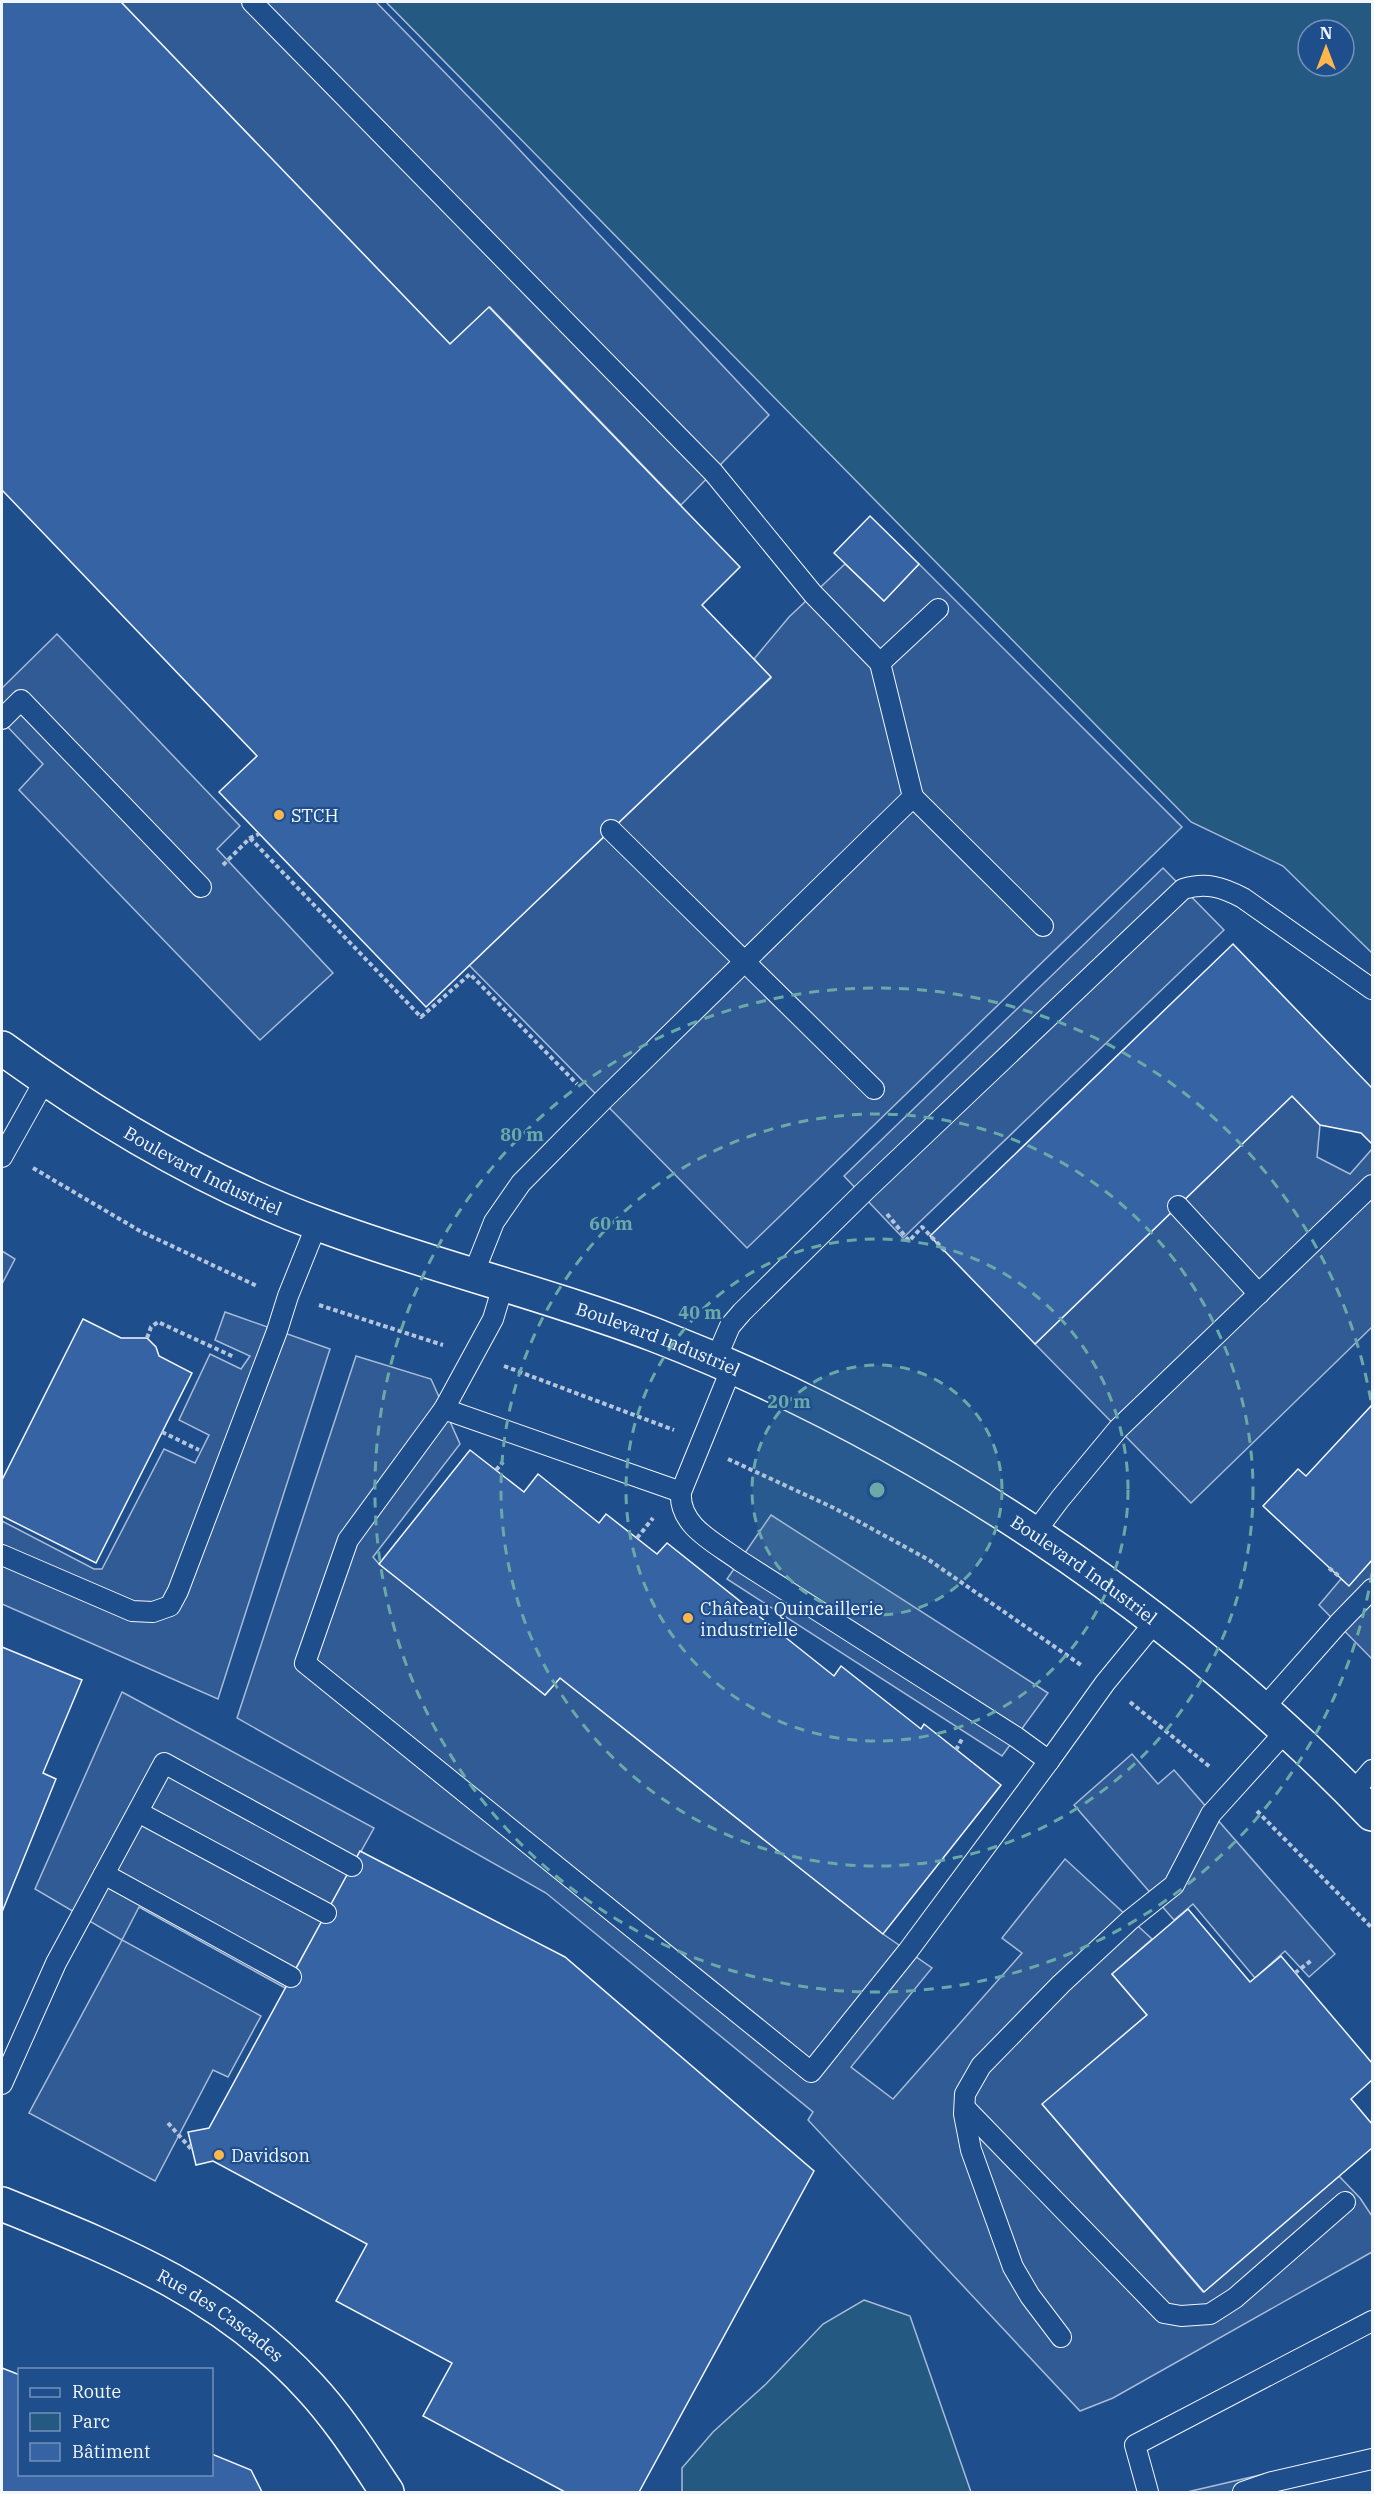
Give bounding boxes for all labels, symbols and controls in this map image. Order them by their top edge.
north arrow [1296,18,1356,78]
text: N [1320,23,1332,43]
place label: STCH [291,804,339,827]
marker: STCH [272,808,286,822]
street label: Boulevard Industriel [120,1121,286,1220]
text: 80 m [500,1123,544,1146]
text: 60 m [589,1212,633,1235]
street label: Boulevard Industriel [573,1297,744,1381]
text: 40 m [678,1301,722,1324]
text: 20 m [767,1390,811,1413]
centre of rings [867,1480,887,1500]
street label: Boulevard Industriel [1006,1510,1162,1629]
place label: Château Quincaillerie industrielle [700,1597,883,1641]
marker: Château Quincaillerie industrielle [681,1611,695,1625]
place label: Davidson [231,2144,310,2167]
marker: Davidson [212,2148,226,2162]
street label: Rue des Cascades [153,2263,289,2367]
legend [18,2368,213,2476]
text: Route [72,2380,121,2403]
text: Parc [72,2410,110,2433]
text: Bâtiment [72,2440,150,2463]

